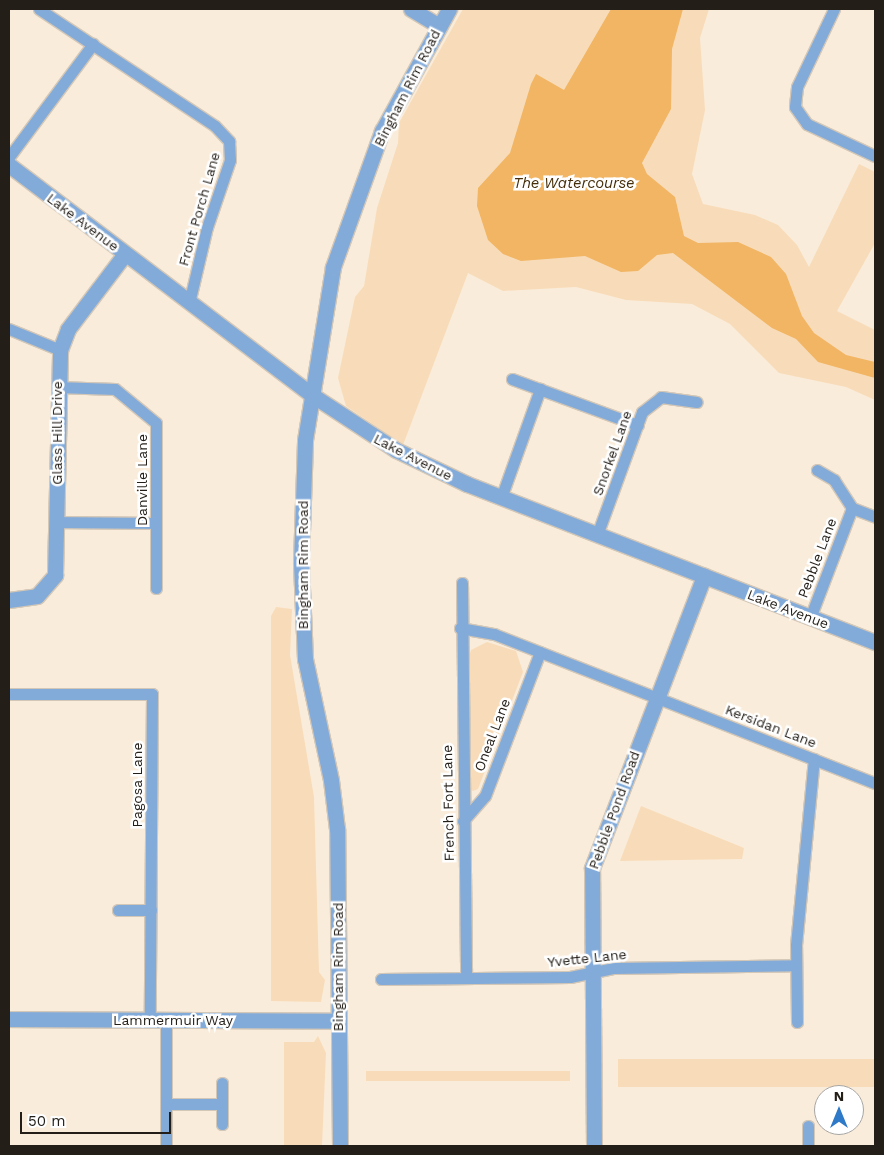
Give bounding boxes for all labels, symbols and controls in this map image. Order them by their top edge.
street label: Bingham Rim Road [370,27,444,149]
street label: Front Porch Lane [175,150,223,268]
water label: The Watercourse [513,175,635,193]
street label: Lake Avenue [43,189,123,255]
street label: Glass Hill Drive [49,381,65,485]
street label: Snorkel Lane [589,408,635,498]
street label: Lake Avenue [371,430,455,484]
street label: Danville Lane [134,434,150,526]
street label: Bingham Rim Road [295,501,311,629]
street label: Pebble Lane [794,516,840,600]
street label: Lake Avenue [745,586,831,632]
street label: Oneal Lane [470,696,514,774]
street label: Kersidan Lane [723,701,819,751]
street label: Pagosa Lane [129,742,145,828]
street label: French Fort Lane [439,745,457,861]
street label: Pebble Pond Road [585,749,643,871]
street label: Bingham Rim Road [330,903,346,1031]
street label: Yvette Lane [547,945,627,971]
street label: Lammermuir Way [113,1012,233,1028]
north arrow [814,1085,864,1135]
text: N [834,1088,844,1104]
scale bar [22,1102,174,1134]
text: 50 m [28,1112,65,1130]

